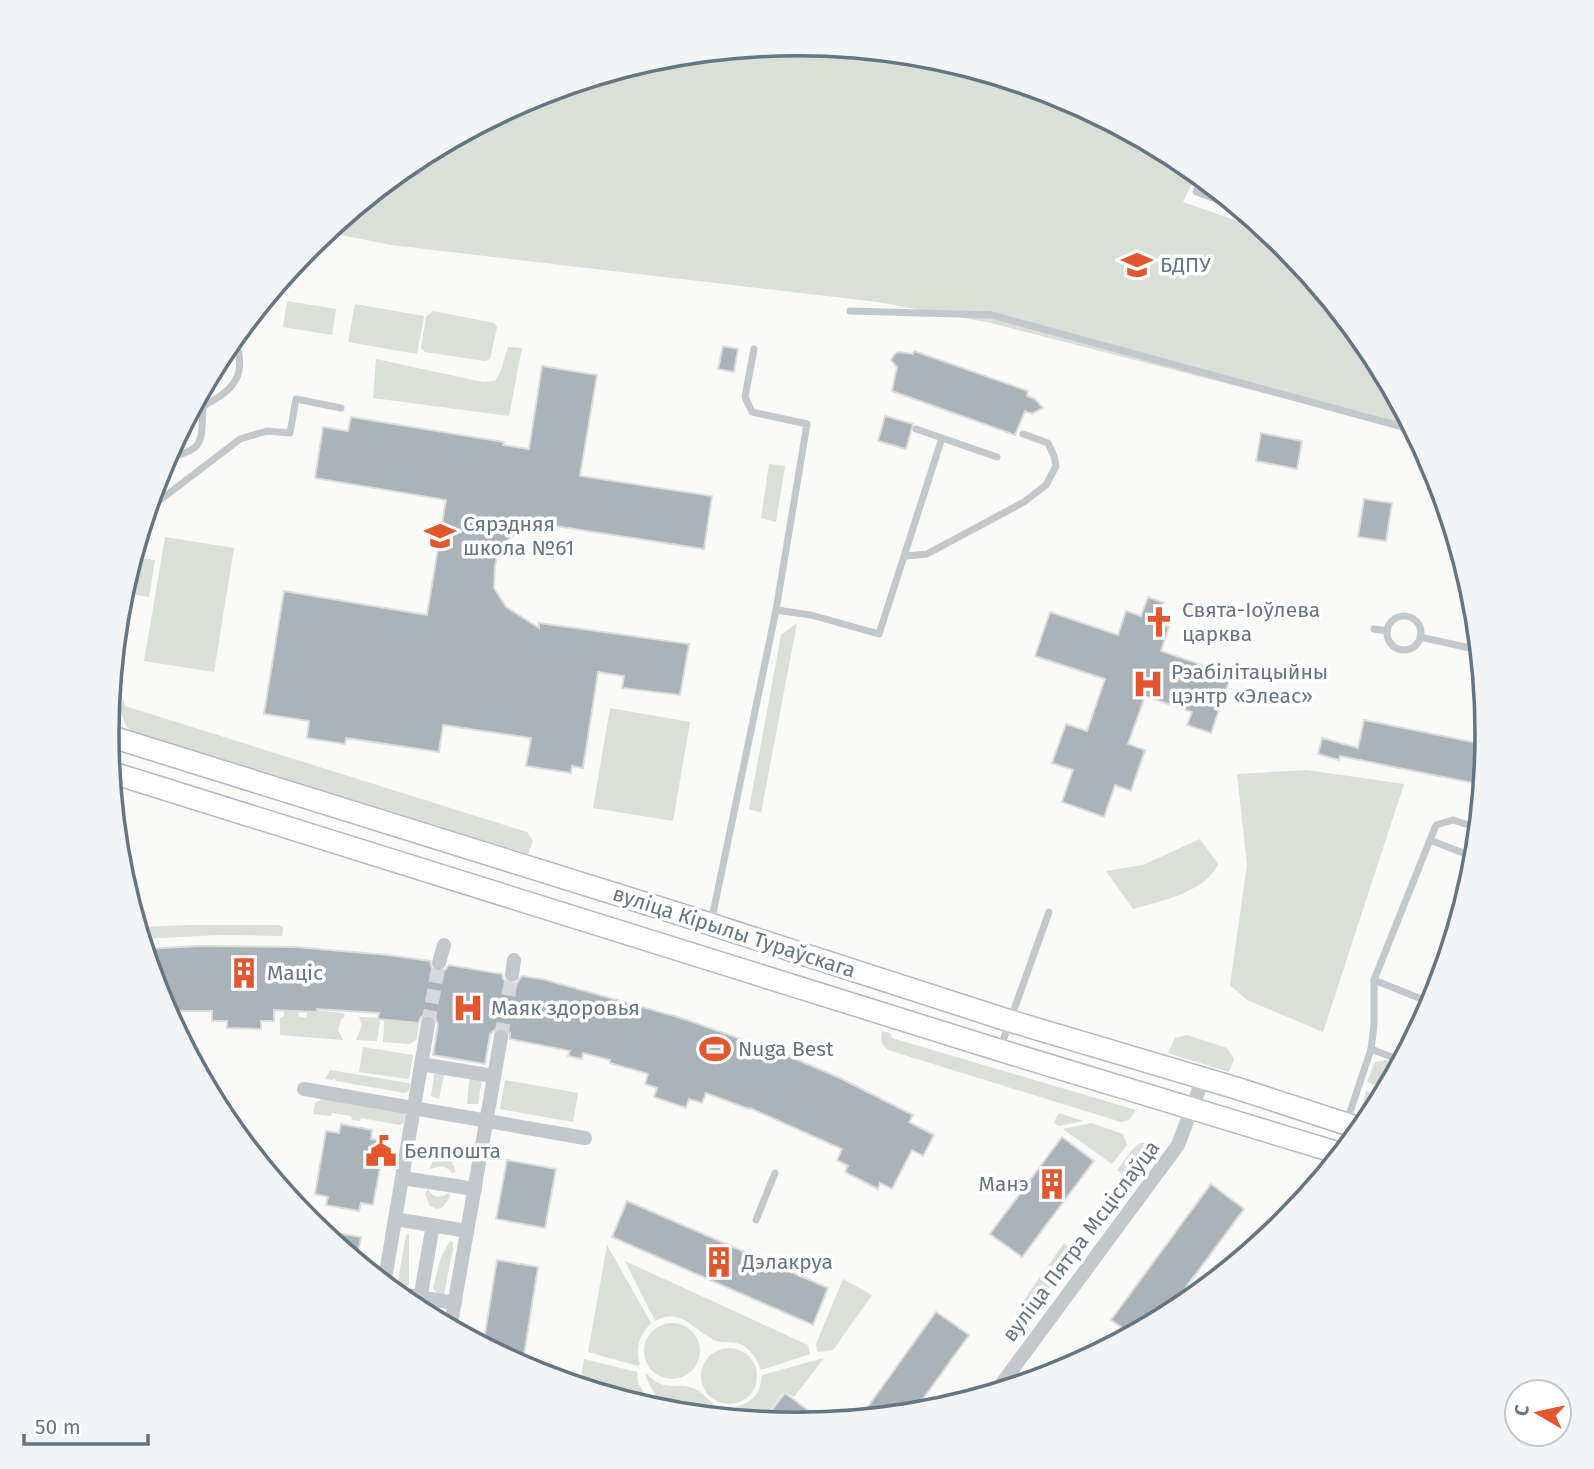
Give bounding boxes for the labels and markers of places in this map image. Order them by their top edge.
school or university icon: БДПУ [1120,248,1154,282]
place label: БДПУ [1160,252,1211,278]
place label: Сярэдняя школа №61 [463,511,574,561]
school or university icon: Сярэдняя школа №61 [423,519,457,553]
place label: Свята-Іоўлева царква [1182,597,1320,647]
church icon: Свята-Іоўлева царква [1142,605,1176,639]
place label: Рэабілітацыйны цэнтр «Элеас» [1171,659,1328,709]
hospital icon: Рэабілітацыйны цэнтр «Элеас» [1131,667,1165,701]
building icon: Маціс [227,956,261,990]
place label: Маціс [267,960,323,986]
hospital icon: Маяк здоровья [451,991,485,1025]
place label: Маяк здоровья [491,995,640,1021]
sports icon: Nuga Best [698,1032,732,1066]
place label: Nuga Best [738,1036,834,1062]
public building icon: Белпошта [364,1134,398,1168]
place label: Белпошта [404,1138,501,1164]
building icon: Манэ [1035,1167,1069,1201]
place label: Манэ [979,1171,1029,1197]
building icon: Дэлакруа [702,1245,736,1279]
place label: Дэлакруа [741,1249,833,1275]

